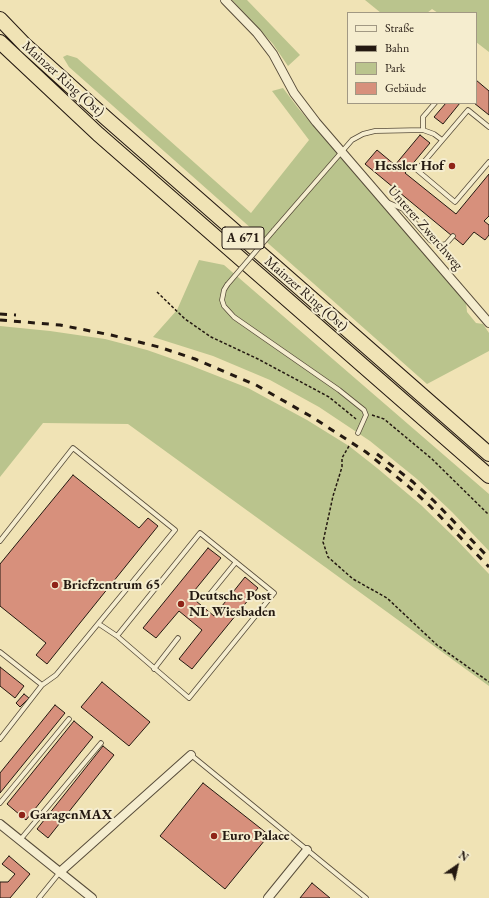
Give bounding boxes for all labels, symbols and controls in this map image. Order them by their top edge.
legend [347,12,477,104]
text: Straße [385,20,414,36]
street label: Mainzer Ring (Ost) [18,38,108,120]
text: Bahn [385,40,409,56]
text: Park [385,60,405,76]
text: Gebäude [385,80,426,96]
place label: Hessler Hof [375,158,444,174]
marker: Hessler Hof [447,161,457,171]
street label: Unterer Zwerchweg [384,182,466,274]
road number: A 671 [222,227,264,249]
street label: Mainzer Ring (Ost) [261,253,351,335]
place label: Briefzentrum 65 [63,577,160,593]
marker: Briefzentrum 65 [50,580,60,590]
place label: Deutsche Post NL Wiesbaden [189,588,276,620]
marker: Deutsche Post NL Wiesbaden [176,599,186,609]
place label: GaragenMAX [30,807,112,823]
marker: GaragenMAX [17,810,27,820]
place label: Euro Palace [222,828,290,844]
marker: Euro Palace [209,831,219,841]
north arrow [437,846,477,886]
text: N [456,848,471,864]

